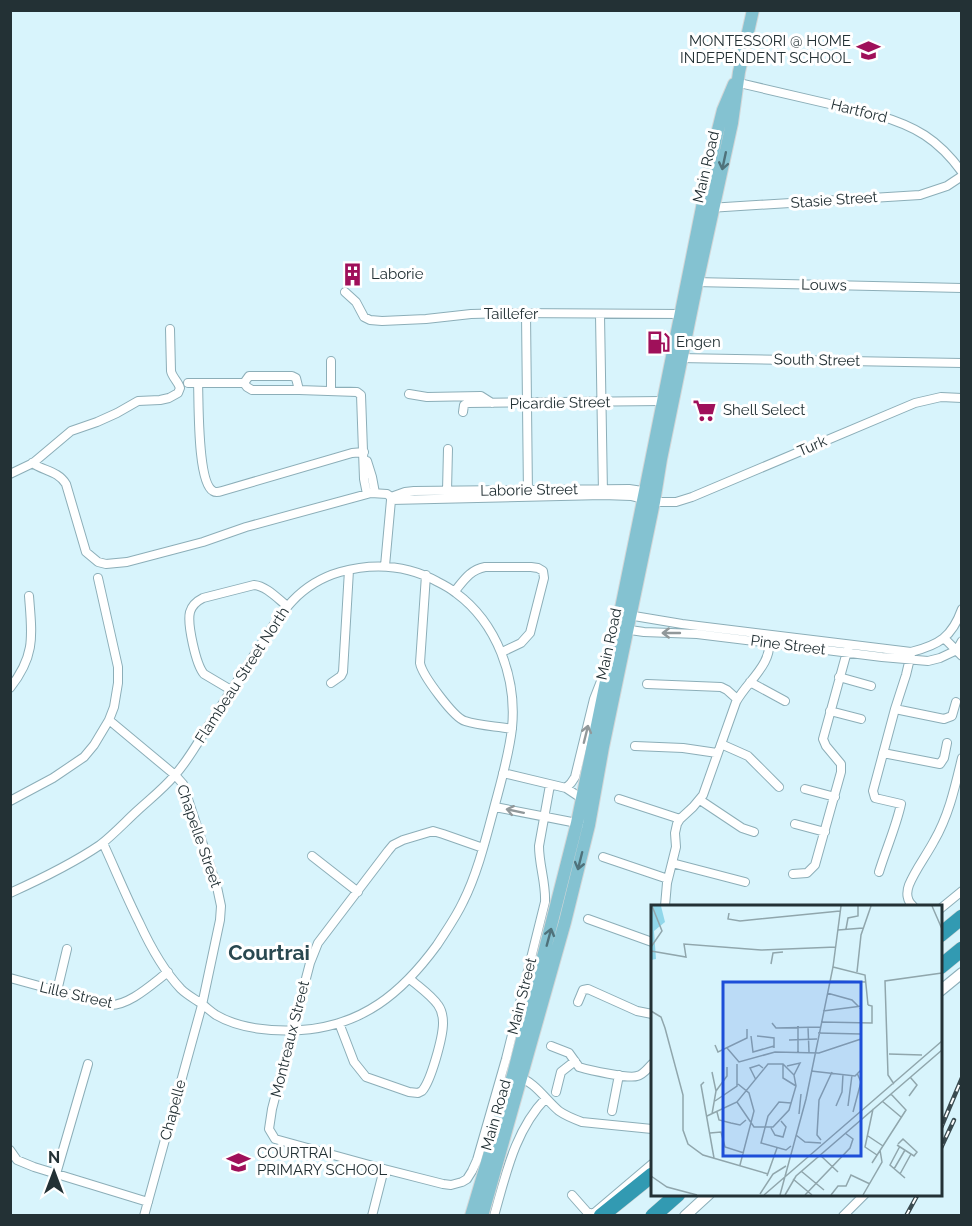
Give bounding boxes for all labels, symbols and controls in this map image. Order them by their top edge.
place label: MONTESSORI @ HOME INDEPENDENT SCHOOL [680,32,851,67]
school or university icon: MONTESSORI @ HOME INDEPENDENT SCHOOL [856,37,882,63]
street label: Hartford [829,95,889,127]
street label: Main Road [689,129,723,205]
one-way arrow [717,151,729,170]
street label: Stasie Street [790,188,878,212]
building icon: Laborie [340,261,366,287]
place label: Laborie [371,265,424,283]
street label: Louws [801,276,847,294]
street label: Taillefer [484,305,539,323]
fuel station icon: Engen [645,329,671,355]
place label: Engen [676,333,721,351]
street label: South Street [774,350,860,370]
street label: Picardie Street [509,393,611,413]
supermarket icon: Shell Select [692,397,718,423]
place label: Shell Select [723,401,805,419]
street label: Turk [795,432,829,460]
street label: Laborie Street [480,480,578,500]
street label: Flambeau Street North [191,604,293,746]
street label: Main Road [593,606,625,682]
one-way arrow [661,627,681,639]
street label: Pine Street [749,631,827,659]
one-way arrow [580,725,592,744]
street label: Chapelle Street [173,782,225,890]
one-way arrow [506,805,526,816]
one-way arrow [574,851,586,870]
inset map [651,905,942,1196]
one-way arrow [544,928,556,947]
district label: Courtrai [228,940,310,965]
street label: Main Street [504,956,540,1036]
street label: Lille Street [38,978,114,1012]
street label: Montreaux Street [267,979,313,1099]
street label: Chapelle [156,1077,190,1142]
street label: Main Road [477,1077,515,1153]
north arrow [24,1142,84,1202]
place label: COURTRAI PRIMARY SCHOOL [257,1144,388,1179]
text: N [48,1148,60,1167]
school or university icon: COURTRAI PRIMARY SCHOOL [226,1149,252,1175]

